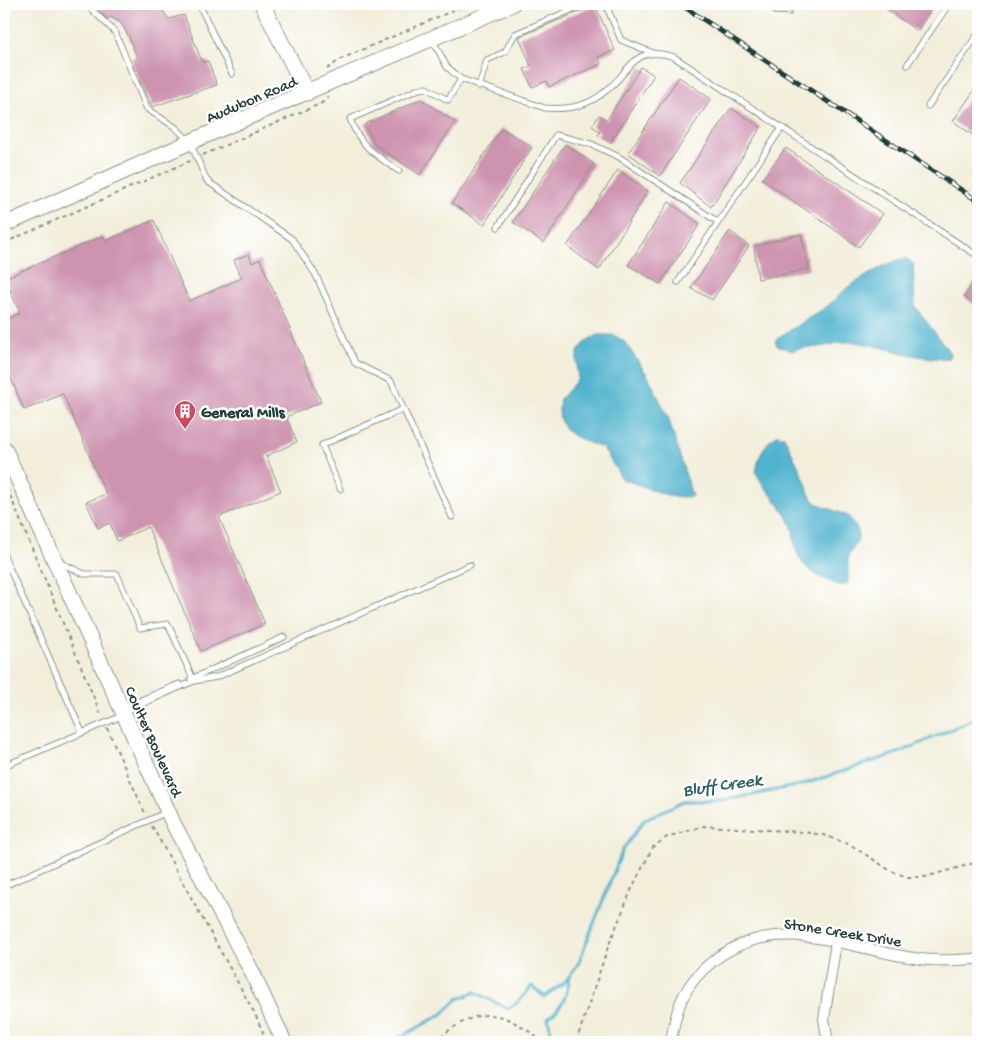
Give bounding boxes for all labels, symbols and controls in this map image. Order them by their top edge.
street label: Audubon Road [204,73,302,129]
building icon: General Mills [173,399,197,430]
place label: General Mills [201,405,286,424]
street label: Coulter Boulevard [119,684,185,802]
water label: Bluff Creek [681,770,765,802]
street label: Stone Creek Drive [782,916,903,953]

